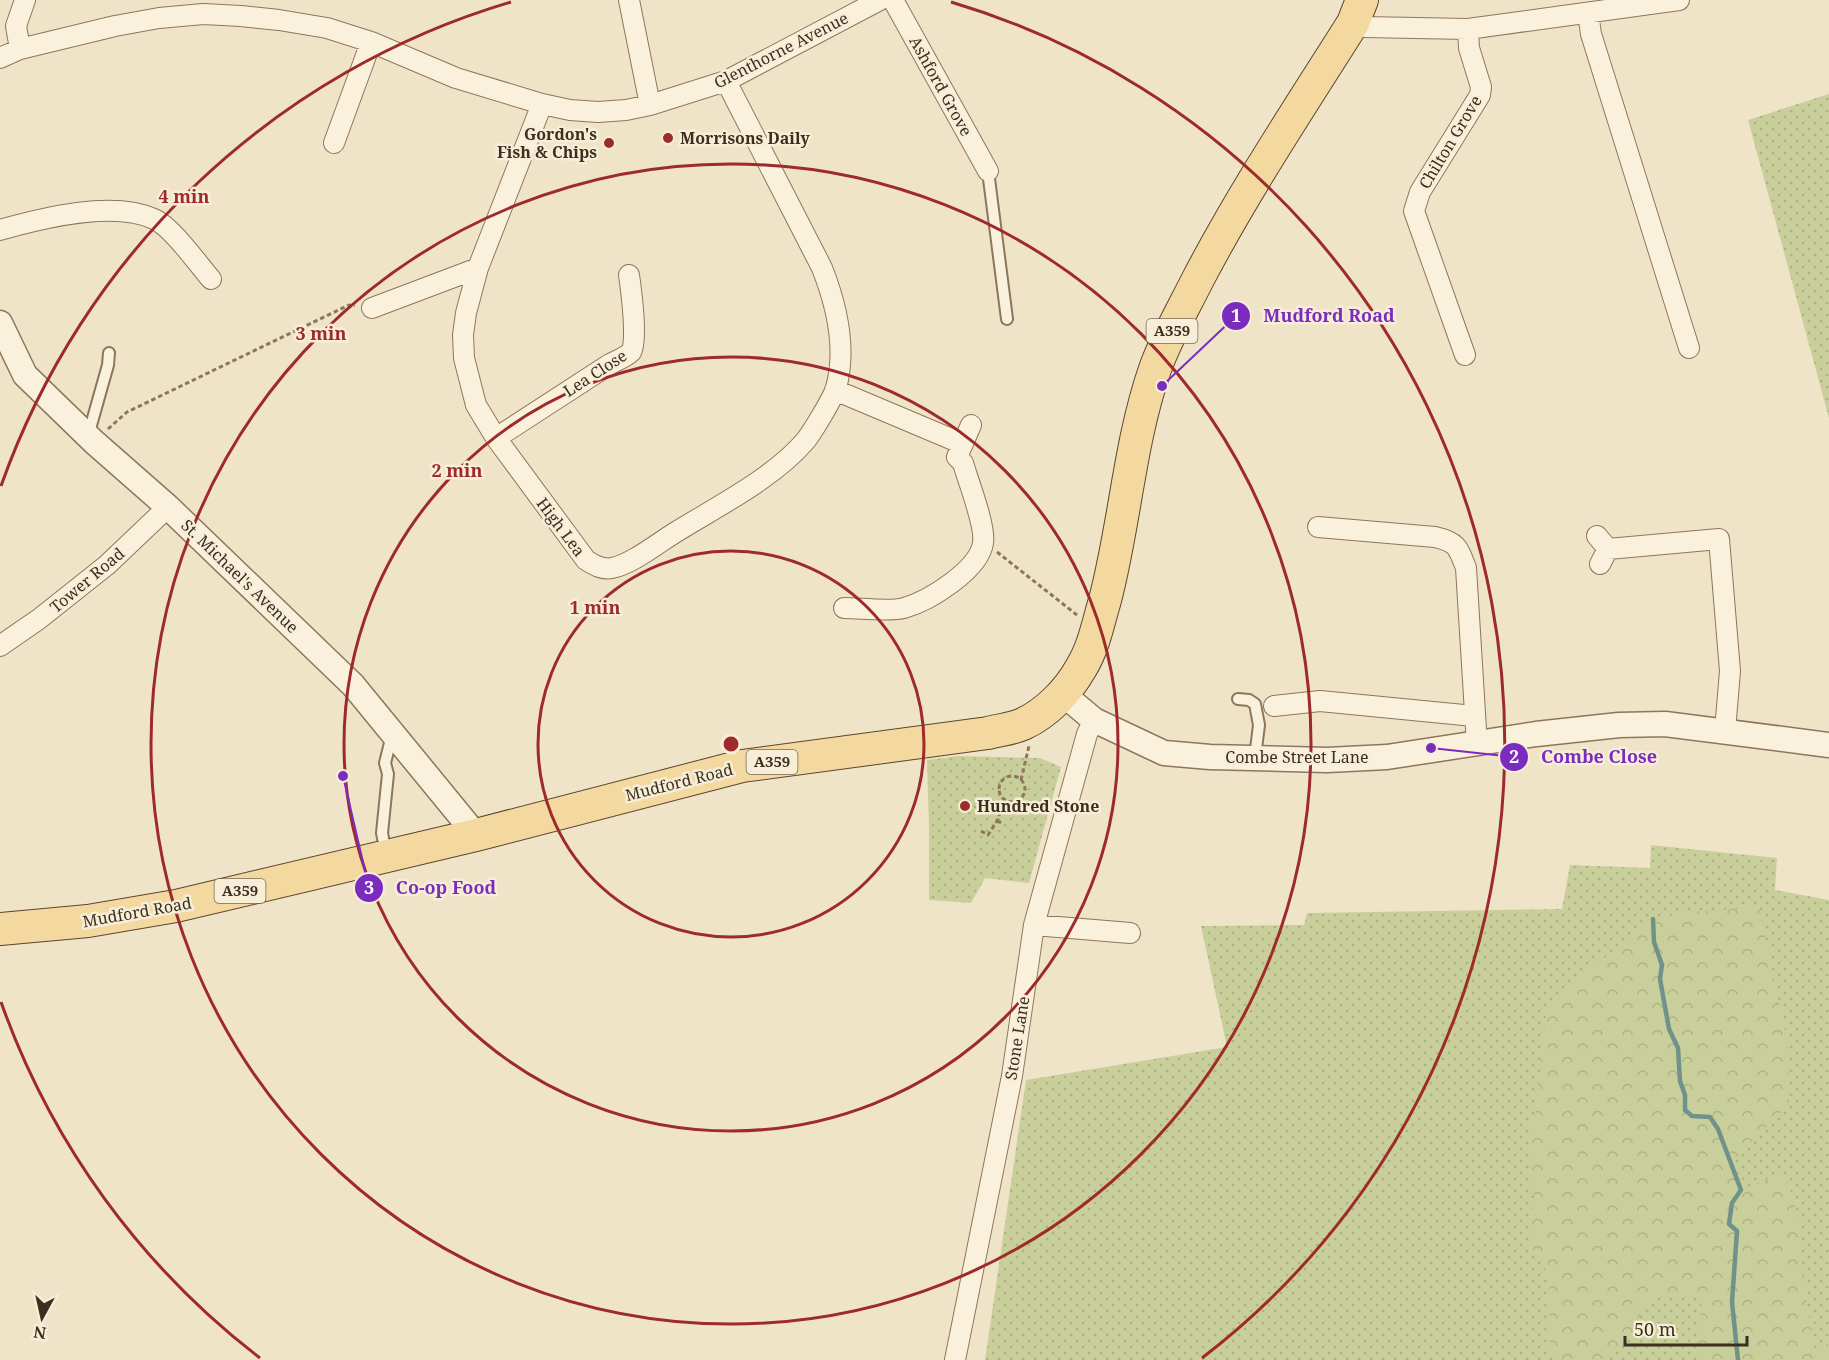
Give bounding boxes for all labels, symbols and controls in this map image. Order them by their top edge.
street label: Glenthorne Avenue [710,7,852,93]
street label: Ashford Grove [904,32,978,140]
street label: Chilton Grove [1413,91,1487,193]
place label: Gordon's Fish & Chips [497,123,597,163]
place label: Morrisons Daily [680,127,811,149]
marker: Morrisons Daily [661,131,675,145]
marker: Gordon's Fish & Chips [602,136,616,150]
text: 4 min [159,184,209,208]
callout: Mudford Road [1221,298,1406,334]
text: 1 [1231,303,1241,327]
text: Mudford Road [1263,303,1395,327]
road number: A359 [1146,319,1198,343]
text: 3 min [296,321,346,345]
street label: Lea Close [559,344,631,402]
text: 2 min [432,458,482,482]
street label: High Lea [532,493,590,561]
street label: St. Michael's Avenue [177,514,303,638]
street label: Tower Road [45,542,129,618]
text: 1 min [570,595,620,619]
centre of rings [721,734,741,754]
callout: Combe Close [1499,739,1669,775]
text: 2 [1509,744,1519,768]
text: Combe Close [1541,744,1657,768]
street label: Combe Street Lane [1225,746,1369,768]
road number: A359 [746,750,798,774]
street label: Mudford Road [623,758,735,806]
place label: Hundred Stone [977,795,1099,817]
marker: Hundred Stone [958,799,972,813]
callout: Co-op Food [354,870,508,906]
text: 3 [364,875,374,899]
text: Co-op Food [396,875,496,899]
road number: A359 [214,879,266,903]
street label: Mudford Road [81,892,193,932]
street label: Stone Lane [1000,995,1034,1081]
north arrow [12,1288,72,1348]
scale bar [1625,1309,1746,1347]
text: 50 m [1634,1317,1676,1341]
text: N [32,1321,48,1345]

